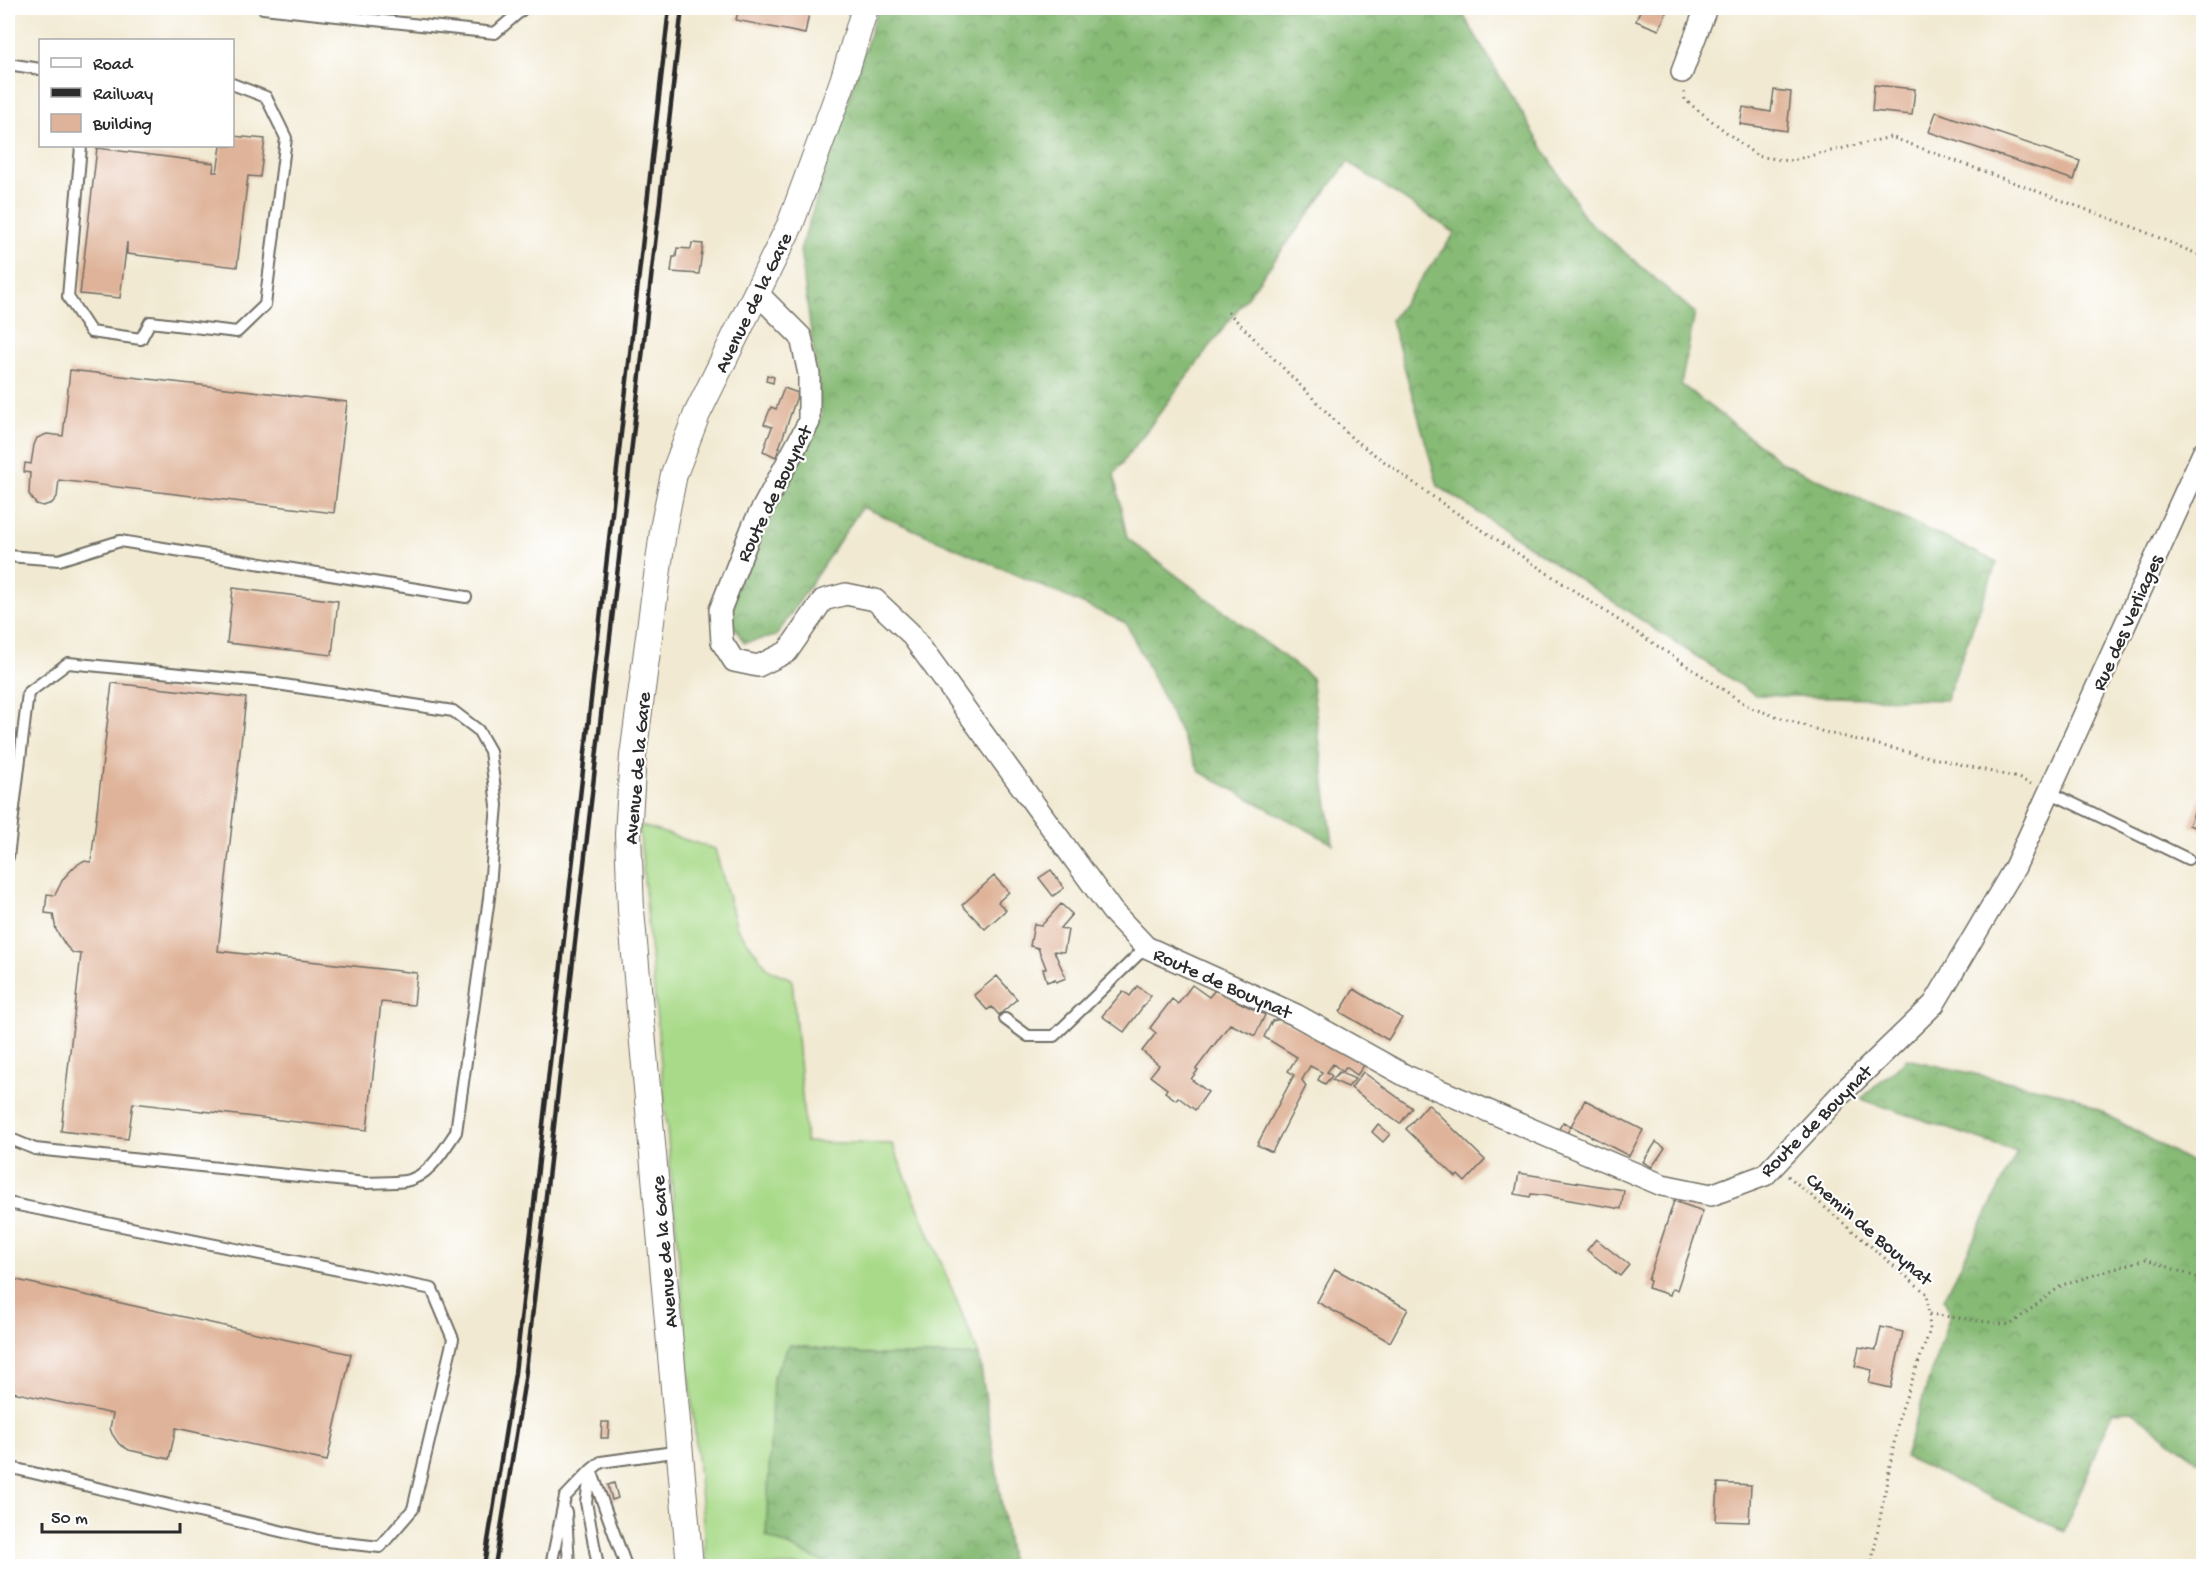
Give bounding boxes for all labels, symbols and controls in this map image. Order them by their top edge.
legend [39,39,234,147]
text: Road [93,55,134,76]
text: Railway [93,85,153,106]
text: Building [92,115,152,136]
street label: Avenue de la Gare [711,229,799,377]
street label: Route de Bouynat [733,421,820,566]
street label: Rue des Verliages [2089,551,2170,695]
street label: Avenue de la Gare [621,690,658,846]
street label: Route de Bouynat [1149,944,1296,1027]
street label: Route de Bouynat [1757,1060,1880,1183]
street label: Chemin de Bouynat [1800,1169,1937,1293]
street label: Avenue de la Gare [648,1174,685,1329]
scale bar [42,1496,180,1534]
text: 50 m [51,1509,88,1530]

